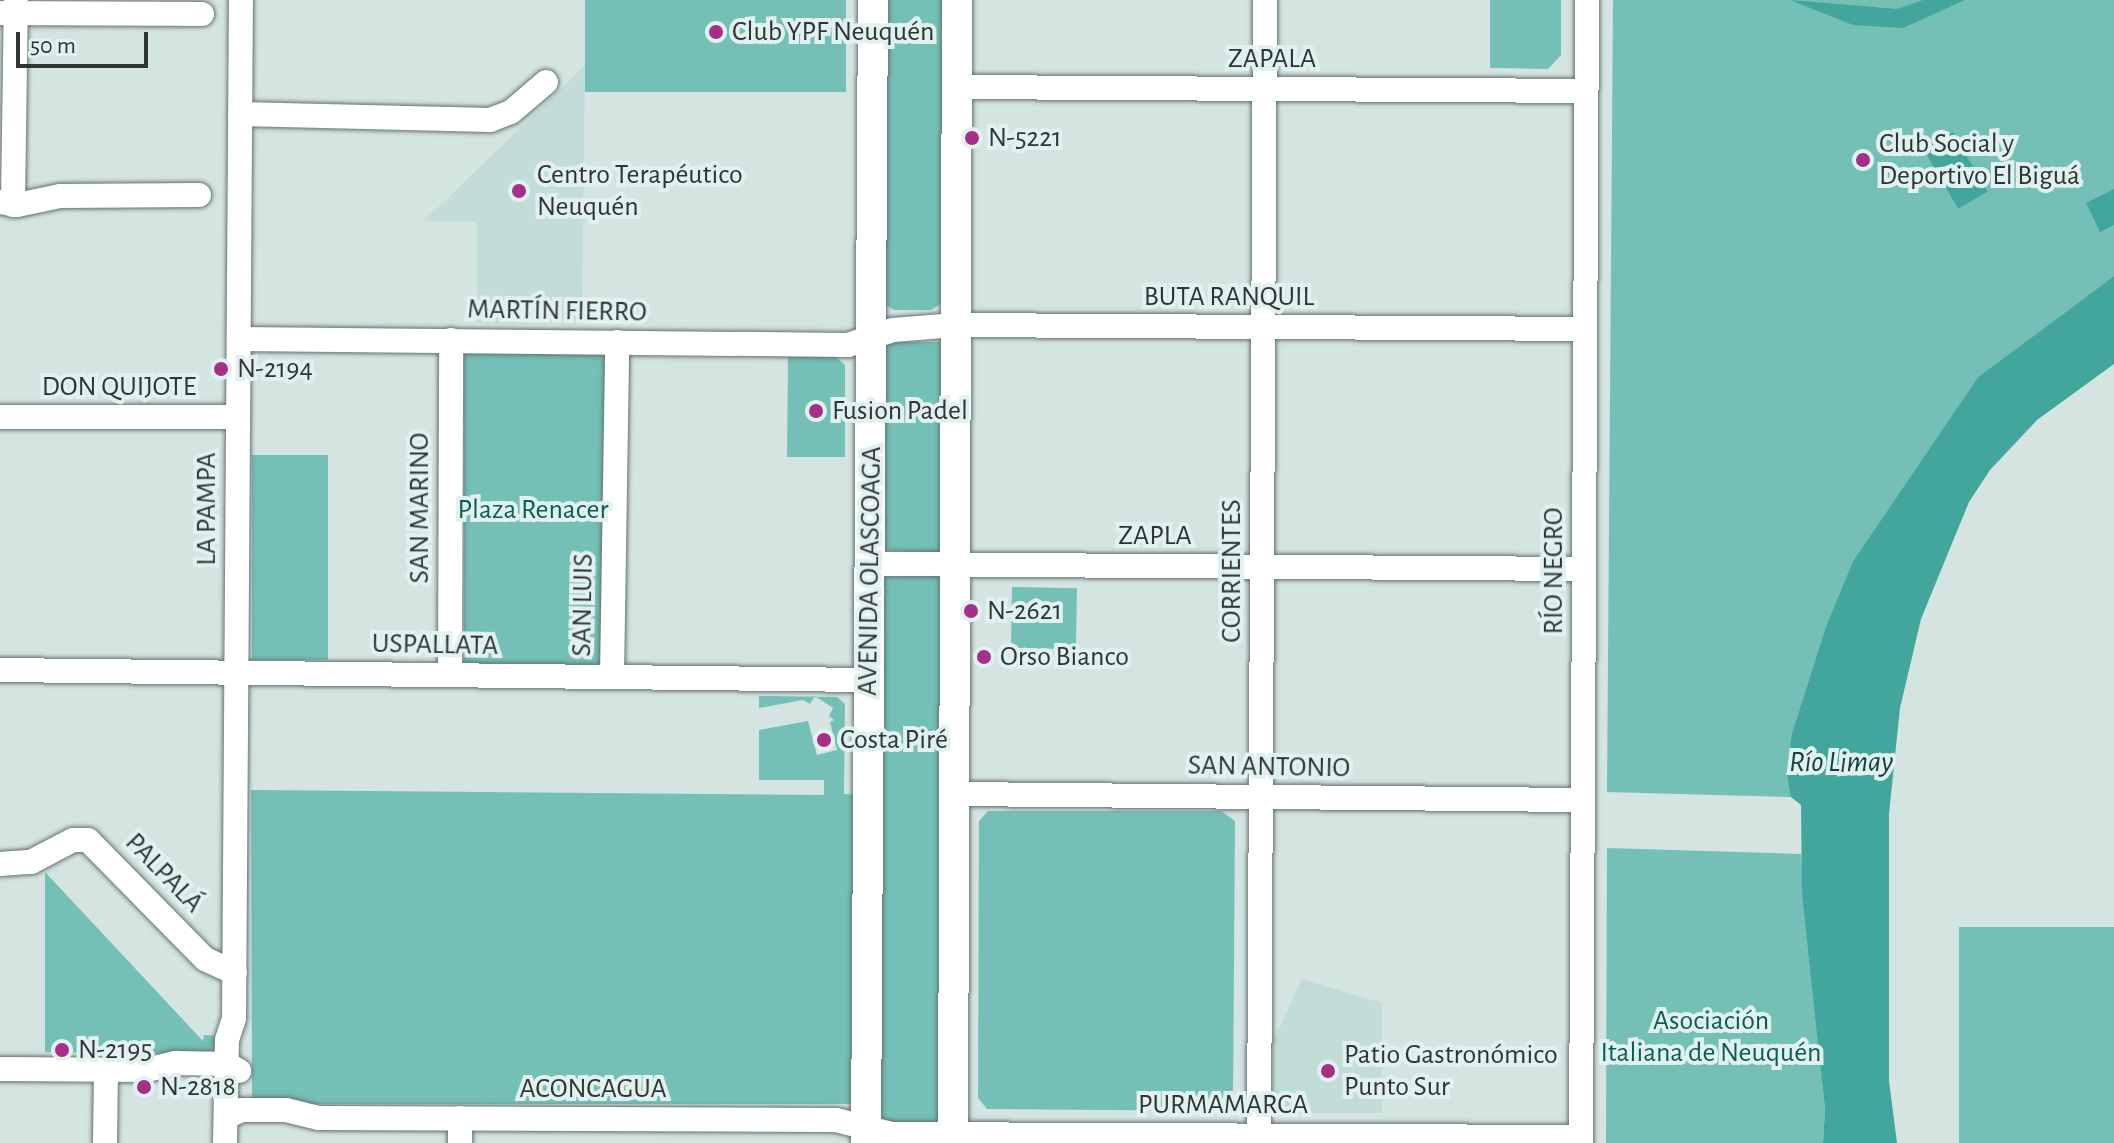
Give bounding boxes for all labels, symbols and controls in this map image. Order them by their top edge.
place label: Club YPF Neuquén [732,15,934,49]
scale bar [20,16,152,66]
marker: Club YPF Neuquén [707,23,725,41]
text: 50 m [30,34,76,58]
street label: ZAPALA [1228,42,1316,76]
place label: N-5221 [988,121,1062,155]
place label: Club Social y Deportivo El Biguá [1879,127,2080,193]
marker: N-5221 [963,129,981,147]
marker: Club Social y Deportivo El Biguá [1854,151,1872,169]
place label: Centro Terapéutico Neuquén [537,158,743,224]
marker: Centro Terapéutico Neuquén [508,180,530,202]
street label: BUTA RANQUIL [1144,280,1314,314]
street label: MARTÍN FIERRO [467,293,647,329]
place label: N-2194 [237,352,313,386]
marker: N-2194 [212,360,230,378]
street label: DON QUIJOTE [42,370,196,404]
place label: Fusion Padel [832,394,968,428]
marker: Fusion Padel [807,402,825,420]
street label: SAN MARINO [403,433,437,583]
street label: AVENIDA OLASCOAGA [851,446,889,696]
street label: LA PAMPA [190,452,224,566]
park label: Plaza Renacer [457,493,609,527]
street label: CORRIENTES [1215,499,1249,643]
street label: RÍO NEGRO [1537,508,1571,634]
street label: ZAPLA [1118,519,1192,553]
street label: SAN LUIS [565,553,601,657]
place label: N-2621 [987,594,1062,628]
marker: N-2621 [962,602,980,620]
street label: USPALLATA [372,627,498,663]
place label: Orso Bianco [1000,640,1129,674]
marker: Orso Bianco [975,648,993,666]
place label: Costa Piré [840,723,948,757]
marker: Costa Piré [815,731,833,749]
water label: Río Limay [1789,744,1893,780]
street label: SAN ANTONIO [1188,749,1350,785]
street label: PALPALÁ [118,826,210,920]
park label: Asociación Italiana de Neuquén [1600,1004,1822,1070]
place label: N-2195 [78,1033,152,1067]
place label: Patio Gastronómico Punto Sur [1344,1038,1558,1104]
marker: N-2195 [53,1041,71,1059]
marker: Patio Gastronómico Punto Sur [1319,1062,1337,1080]
place label: N-2818 [160,1070,236,1104]
street label: ACONCAGUA [519,1072,667,1106]
marker: N-2818 [135,1078,153,1096]
street label: PURMAMARCA [1138,1088,1308,1122]

